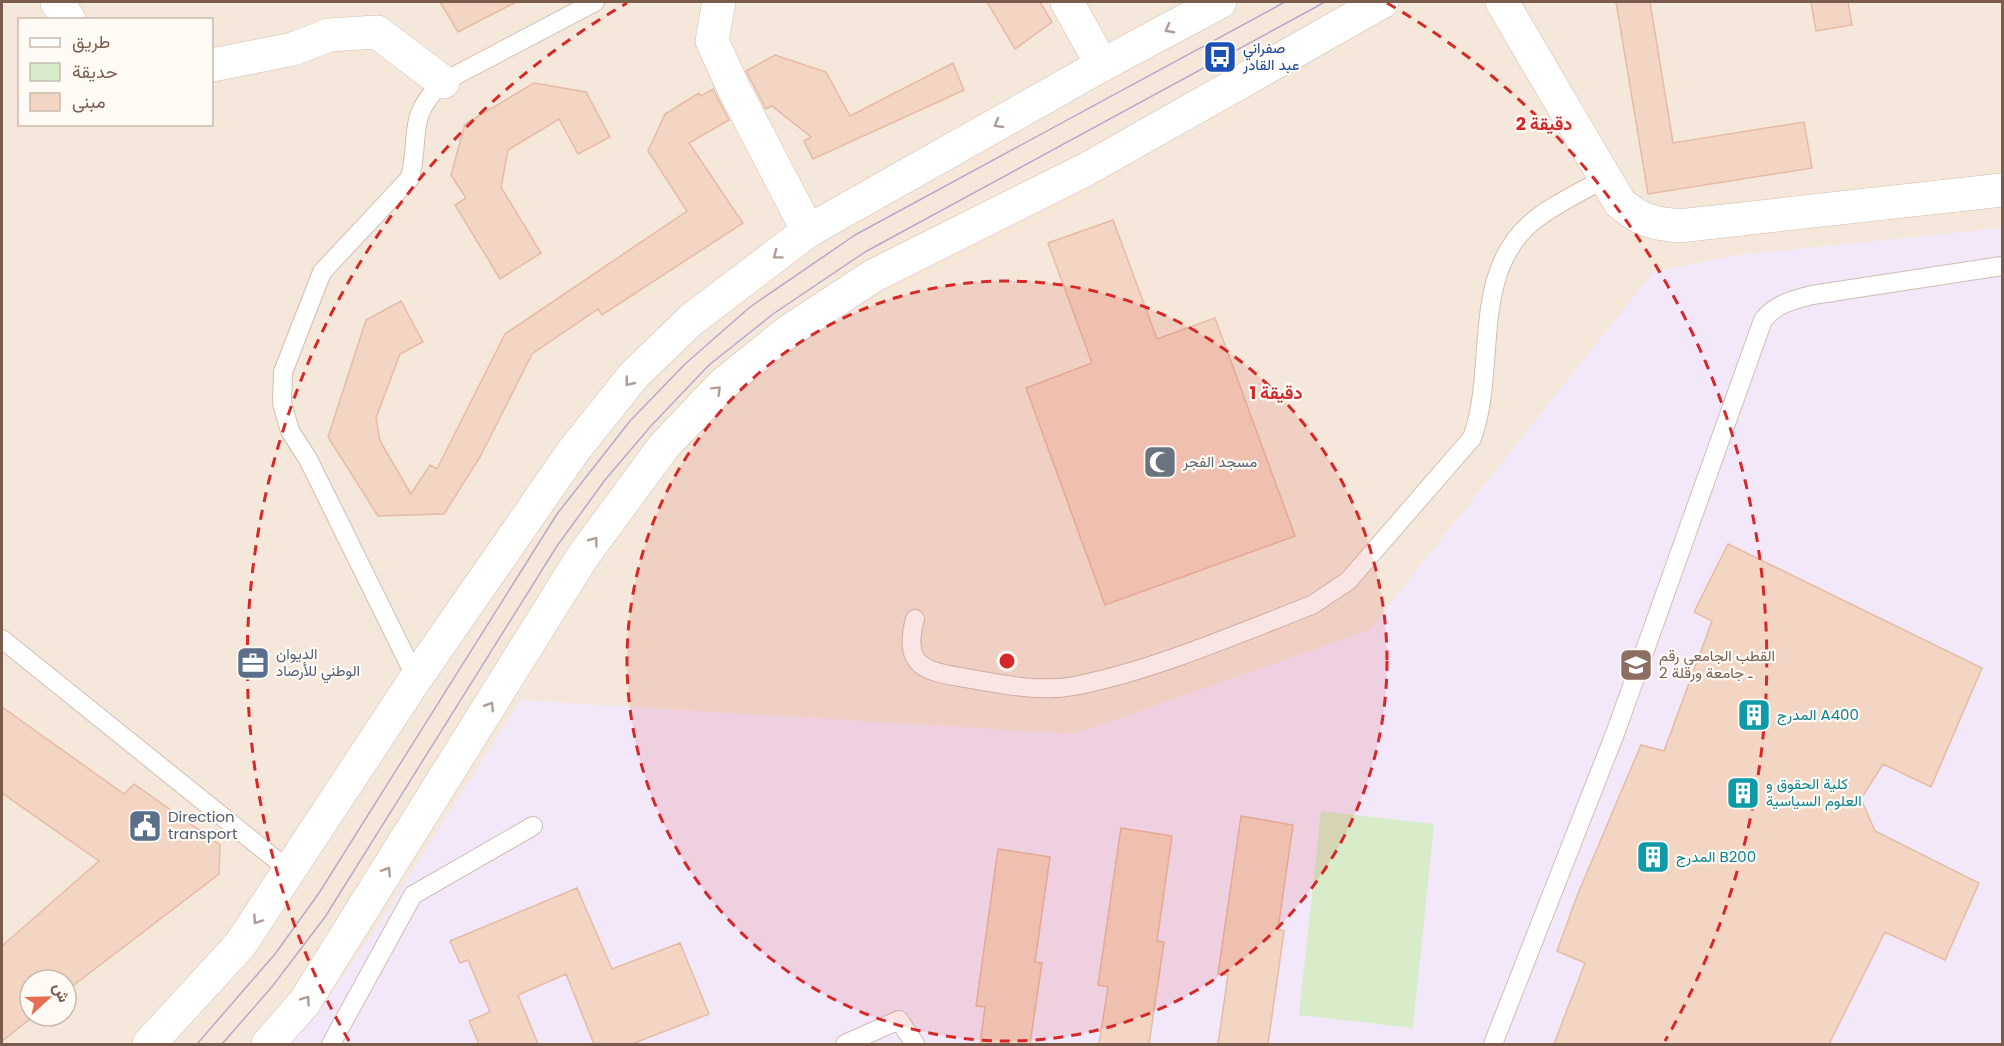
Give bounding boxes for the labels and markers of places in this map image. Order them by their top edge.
place label: صفراني عبد القادر [1242,37,1300,75]
bus stop icon: صفراني عبد القادر [1202,39,1238,75]
mosque icon: مسجد الفجر [1142,444,1178,480]
place label: مسجد الفجر [1182,451,1257,472]
place label: الديوان الوطني للأرصاد [276,643,360,684]
office icon: الديوان الوطني للأرصاد [235,645,271,681]
place label: القطب الجامعي رقم 2 ـ جامعة ورقلة [1659,645,1775,683]
school or university icon: القطب الجامعي رقم 2 ـ جامعة ورقلة [1618,647,1654,683]
centre of rings [997,651,1017,671]
building icon: المدرج A400 [1736,697,1772,733]
place label: المدرج A400 [1777,704,1859,726]
place label: كلية الحقوق و العلوم السياسية [1766,773,1862,811]
building icon: كلية الحقوق و العلوم السياسية [1725,775,1761,811]
place label: Direction transport [168,806,237,844]
public building icon: Direction transport [127,808,163,844]
building icon: المدرج B200 [1635,839,1671,875]
place label: المدرج B200 [1676,846,1756,868]

